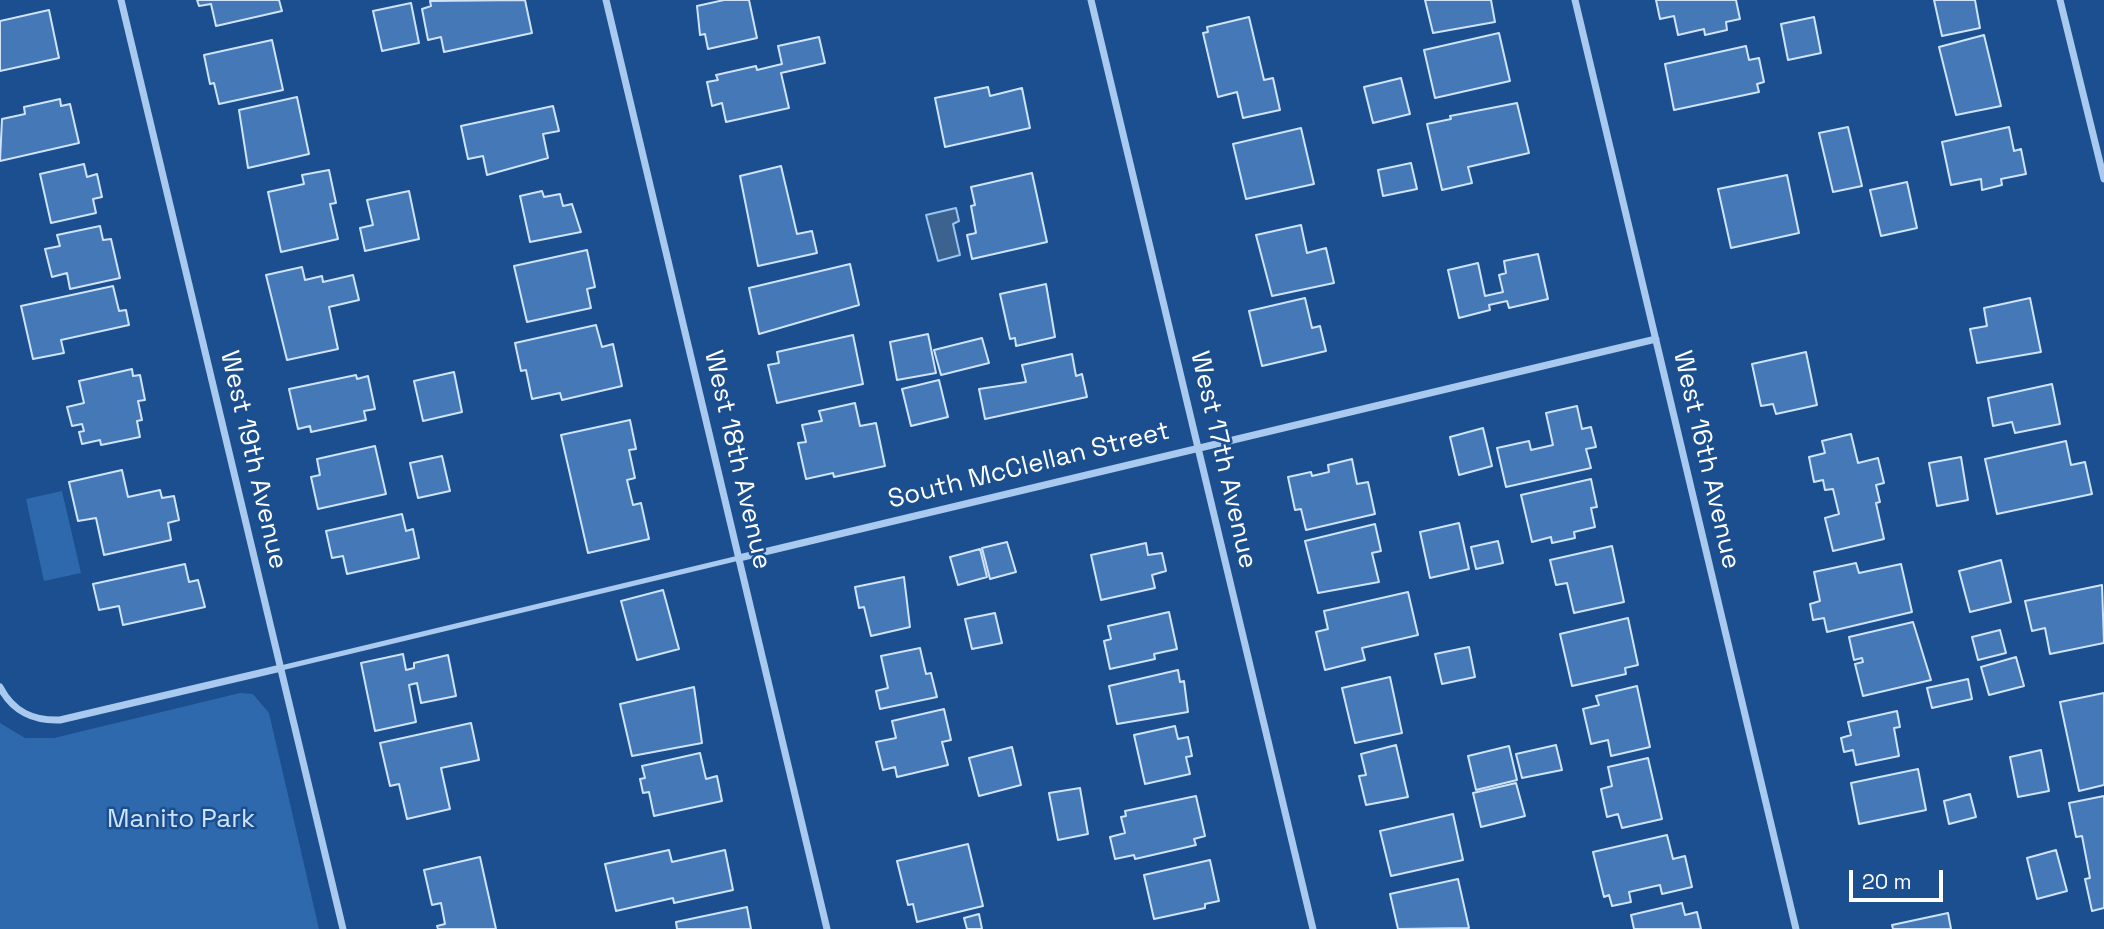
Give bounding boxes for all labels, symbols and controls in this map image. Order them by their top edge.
street label: West 19th Avenue [213,348,293,572]
street label: West 18th Avenue [697,348,777,572]
street label: West 17th Avenue [1183,348,1263,572]
street label: West 16th Avenue [1666,348,1746,572]
street label: South McClellan Street [885,416,1173,516]
park label: Manito Park [107,804,255,836]
scale bar [1852,856,1946,900]
text: 20 m [1862,868,1912,895]

